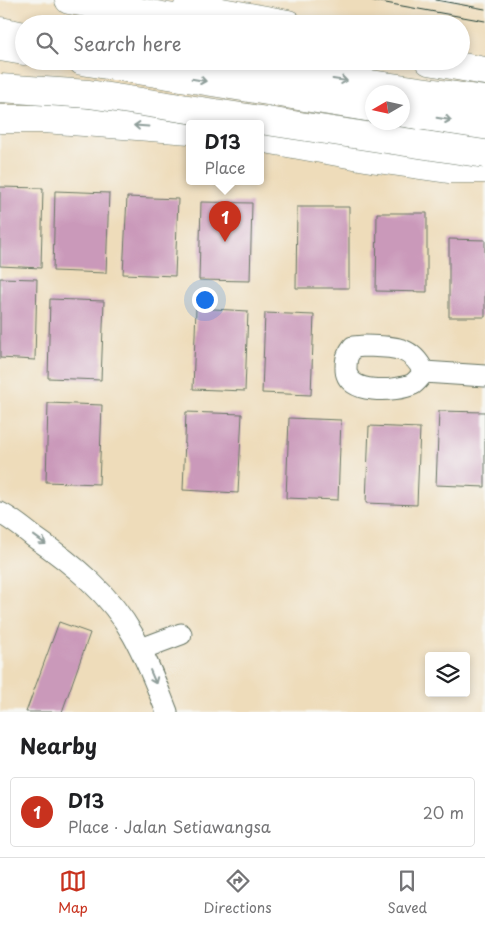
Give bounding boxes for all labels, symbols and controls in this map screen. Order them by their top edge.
search box [15,15,470,70]
icon: search [33,29,61,57]
text: Search here [73,29,182,57]
one-way arrow [191,75,207,85]
one-way arrow [331,75,347,85]
north arrow [365,85,410,130]
one-way arrow [435,115,451,125]
popup [186,120,264,185]
one-way arrow [134,121,150,130]
text: D13 [205,127,241,155]
text: Place [205,155,245,179]
pin: 1 [209,201,241,242]
your location [192,287,218,313]
one-way arrow [33,535,46,546]
map controls [425,652,470,697]
button: layers [425,652,470,697]
one-way arrow [150,669,159,684]
text: Nearby [20,729,97,761]
text: D13 [68,786,104,814]
text: 1 [33,800,41,824]
text: 20 m [423,800,464,824]
text: Place · Jalan Setiawangsa [68,814,271,838]
tab: Map [58,867,88,918]
tab: Directions [204,867,272,918]
tab: Saved [387,867,427,918]

